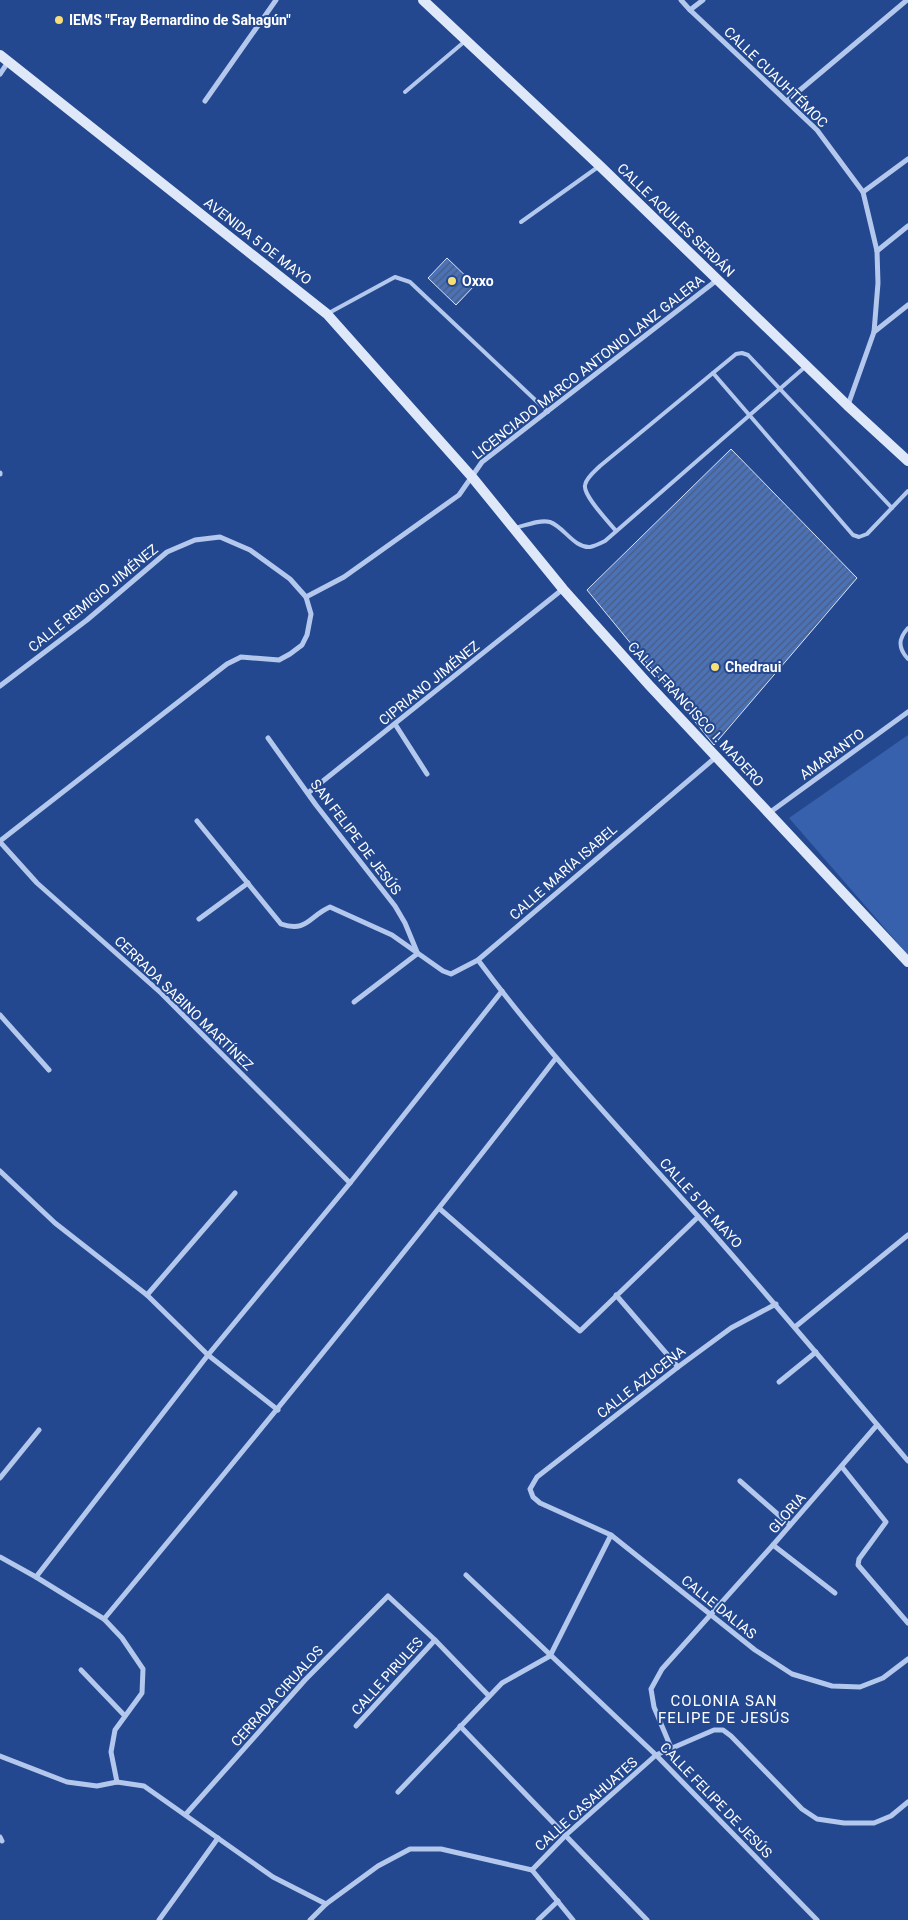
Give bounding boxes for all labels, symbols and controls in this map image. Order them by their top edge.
place label: IEMS "Fray Bernardino de Sahagún" [69,12,291,28]
marker: IEMS "Fray Bernardino de Sahagún" [53,14,65,26]
street label: CALLE CUAUHTÉMOC [721,23,832,131]
street label: CALLE AQUILES SERDÁN [614,159,739,280]
street label: AVENIDA 5 DE MAYO [201,194,315,288]
street label: LICENCIADO MARCO ANTONIO LANZ GALERA [469,272,707,462]
place label: Oxxo [462,273,494,289]
marker: Oxxo [446,275,458,287]
street label: CALLE REMIGIO JIMÉNEZ [24,540,161,655]
street label: CIPRIANO JIMÉNEZ [375,637,482,728]
street label: CALLE FRANCISCO I. MADERO [625,638,767,790]
place label: Chedraui [725,659,781,675]
marker: Chedraui [709,661,721,673]
street label: AMARANTO [797,725,867,783]
street label: SAN FELIPE DE JESÚS [307,776,405,898]
street label: CALLE MARÍA ISABEL [505,820,620,923]
street label: CERRADA SABINO MARTÍNEZ [111,932,257,1073]
street label: CALLE 5 DE MAYO [656,1155,746,1251]
street label: CALLE AZUCENA [594,1343,688,1421]
street label: GLORIA [765,1490,809,1536]
street label: CALLE DALIAS [678,1572,760,1642]
street label: CALLE PIRULES [348,1634,426,1718]
street label: CERRADA CIRUALOS [228,1642,326,1750]
district label: COLONIA SAN FELIPE DE JESÚS [658,1692,790,1727]
street label: CALLE FELIPE DE JESÚS [657,1738,776,1861]
street label: CALLE CASAHUATES [532,1754,640,1854]

